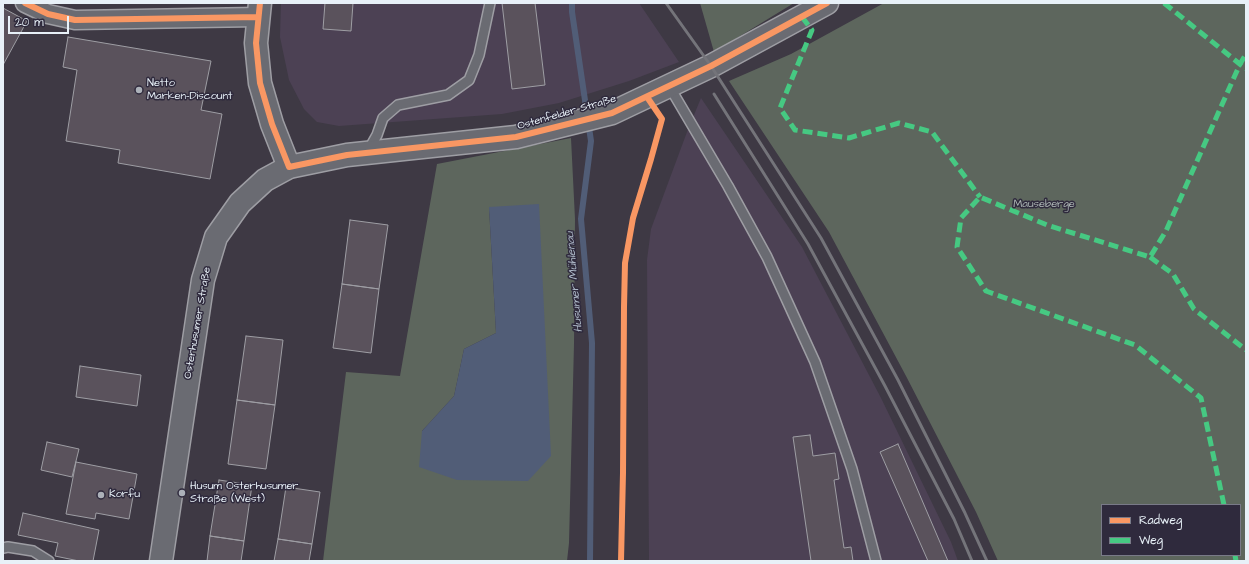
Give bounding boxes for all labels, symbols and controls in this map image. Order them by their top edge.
scale bar [10,8,71,34]
text: 20 m [15,14,44,31]
place label: Netto Marken-Discount [147,77,232,103]
marker: Netto Marken-Discount [134,85,144,95]
street label: Ostenfelder Straße [516,93,618,133]
park label: Mauseberge [1013,198,1075,212]
water label: Husumer Mühlenau [563,231,587,333]
street label: Osterhusumer Straße [182,266,214,380]
place label: Husum Osterhusumer Straße (West) [190,480,298,506]
place label: Korfu [109,488,140,502]
marker: Husum Osterhusumer Straße (West) [177,488,187,498]
marker: Korfu [96,490,106,500]
legend [1101,504,1241,556]
text: Radweg [1139,512,1182,529]
text: Weg [1139,532,1163,549]

